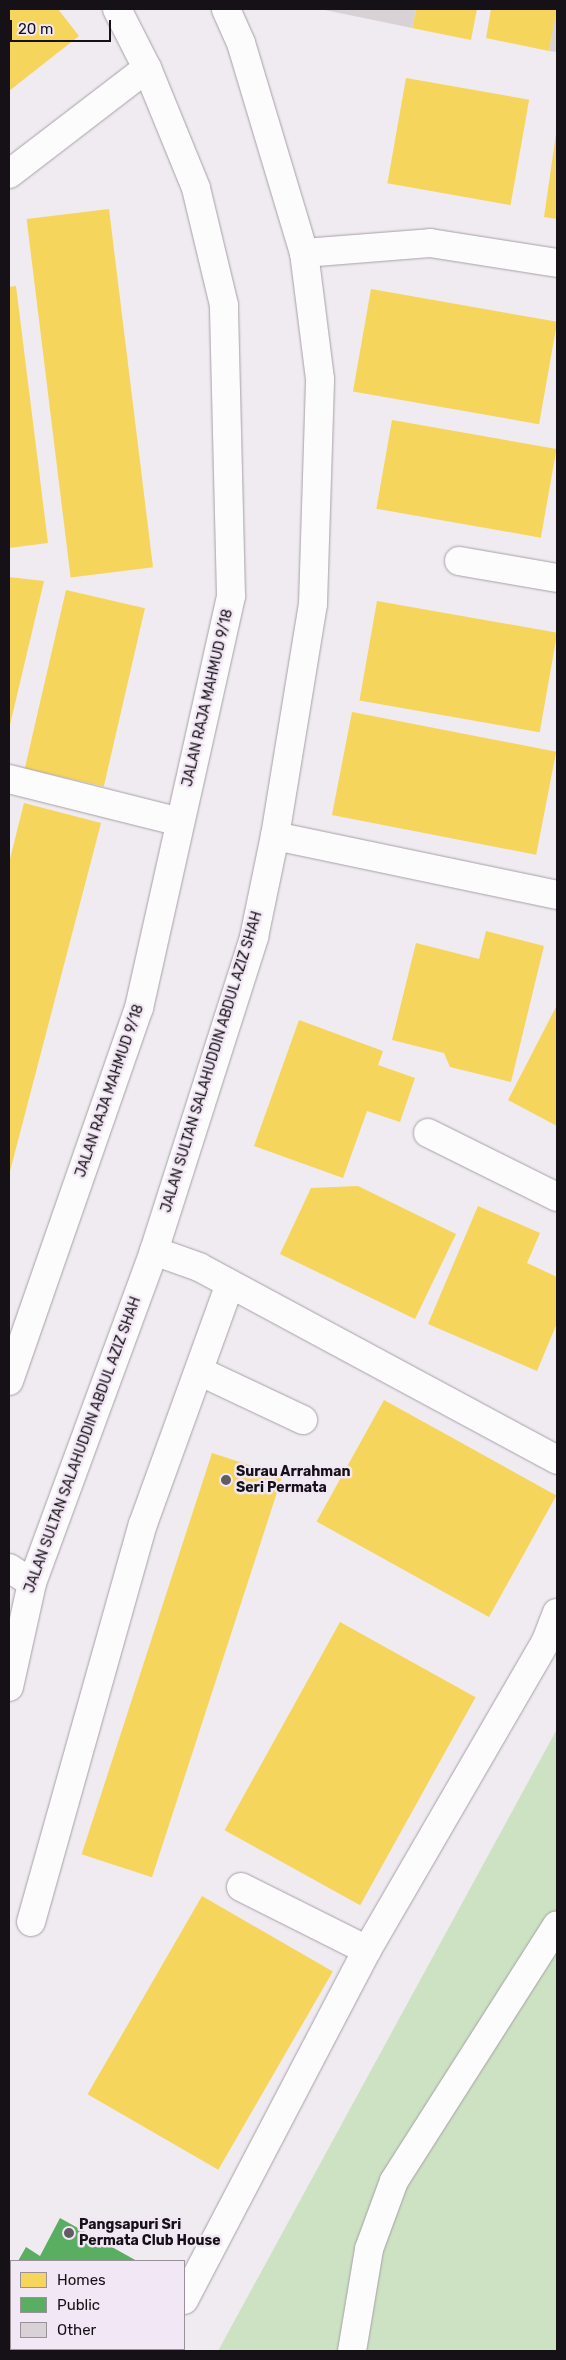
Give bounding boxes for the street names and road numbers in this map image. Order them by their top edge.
street label: JALAN RAJA MAHMUD 9/18 [179,607,237,789]
street label: JALAN SULTAN SALAHUDDIN ABDUL AZIZ SHAH [158,909,266,1215]
street label: JALAN RAJA MAHMUD 9/18 [72,1002,148,1180]
street label: JALAN SULTAN SALAHUDDIN ABDUL AZIZ SHAH [21,1294,145,1596]

